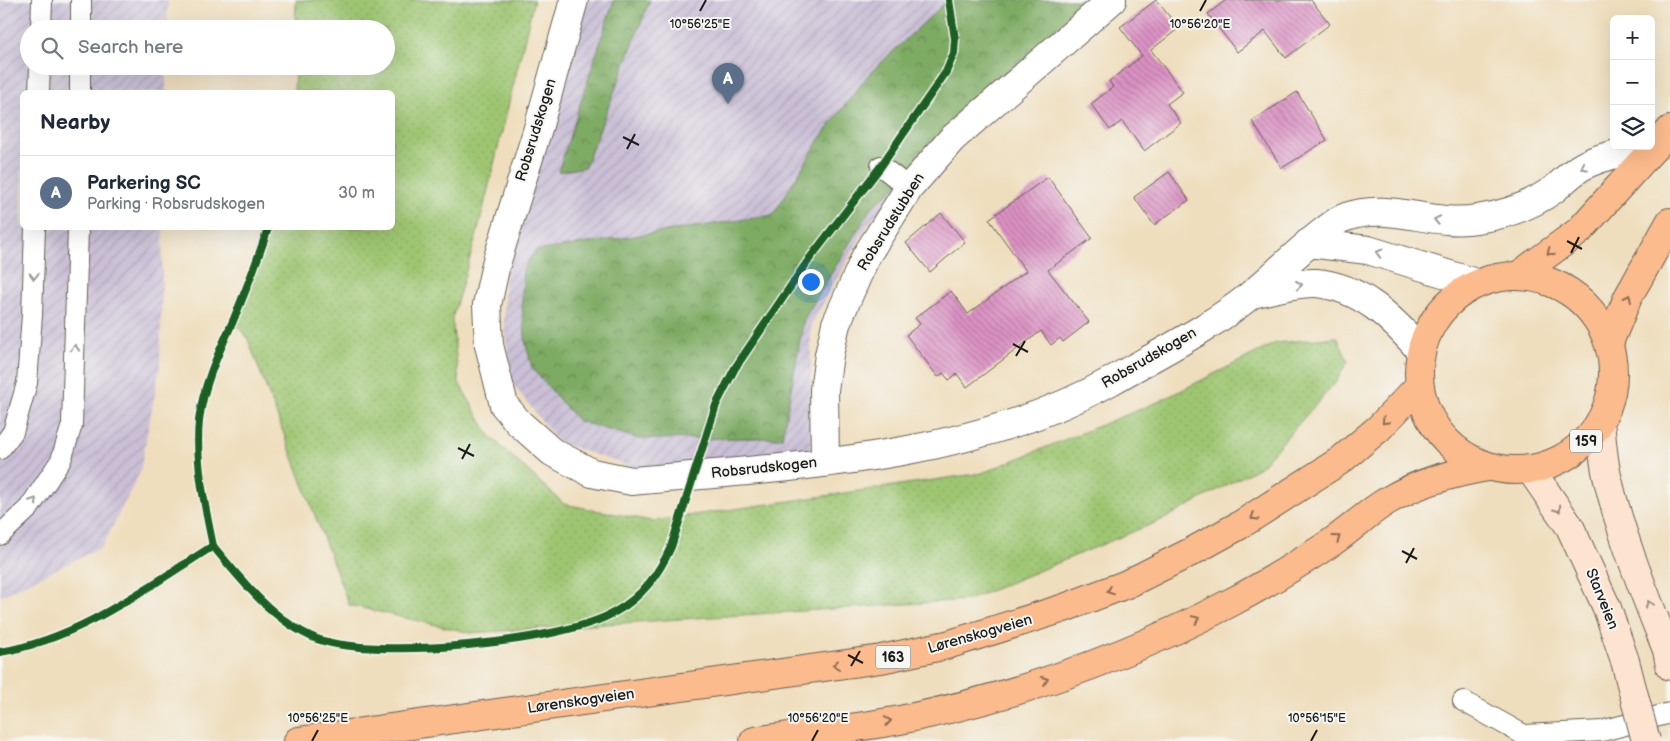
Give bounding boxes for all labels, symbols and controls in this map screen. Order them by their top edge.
map controls [1610,15,1655,150]
button: + [1610,15,1655,60]
text: 10°56'25"E [670,17,730,32]
text: 10°56'20"E [1170,17,1230,32]
search box [20,20,395,75]
icon: search [38,34,66,62]
text: Search here [78,36,183,59]
button: − [1610,60,1655,105]
pin: A [712,63,744,104]
street label: Robsrudskogen [511,76,561,184]
button: layers [1610,105,1655,150]
text: Nearby [40,110,110,135]
one-way arrow [1581,161,1590,171]
street label: Robsrudstubben [853,169,929,275]
text: Parkering SC [87,172,201,195]
text: A [51,184,61,203]
text: 30 m [338,184,375,203]
text: Parking · Robsrudskogen [87,195,265,214]
one-way arrow [1432,215,1441,225]
one-way arrow [1546,246,1556,255]
one-way arrow [1375,248,1384,259]
your location [798,269,824,295]
one-way arrow [28,272,39,280]
one-way arrow [1296,280,1304,291]
one-way arrow [1622,294,1633,303]
street label: Robsrudskogen [1098,323,1200,393]
one-way arrow [70,344,81,352]
one-way arrow [1382,416,1391,425]
road number: 159 [1570,430,1602,452]
street label: Robsrudskogen [710,453,818,483]
one-way arrow [28,497,37,506]
one-way arrow [1552,503,1561,513]
one-way arrow [1251,510,1260,520]
one-way arrow [1331,536,1340,544]
street label: Starveien [1581,566,1623,632]
one-way arrow [1106,585,1115,595]
one-way arrow [1645,600,1655,609]
street label: Lørenskogveien [926,610,1034,658]
one-way arrow [1191,615,1200,626]
road number: 163 [876,646,910,669]
one-way arrow [831,659,839,670]
one-way arrow [1041,676,1049,686]
street label: Lørenskogveien [526,684,636,718]
text: 10°56'25"E [288,711,348,726]
text: 10°56'20"E [788,711,848,726]
text: 10°56'15"E [1288,711,1346,726]
one-way arrow [884,717,893,727]

